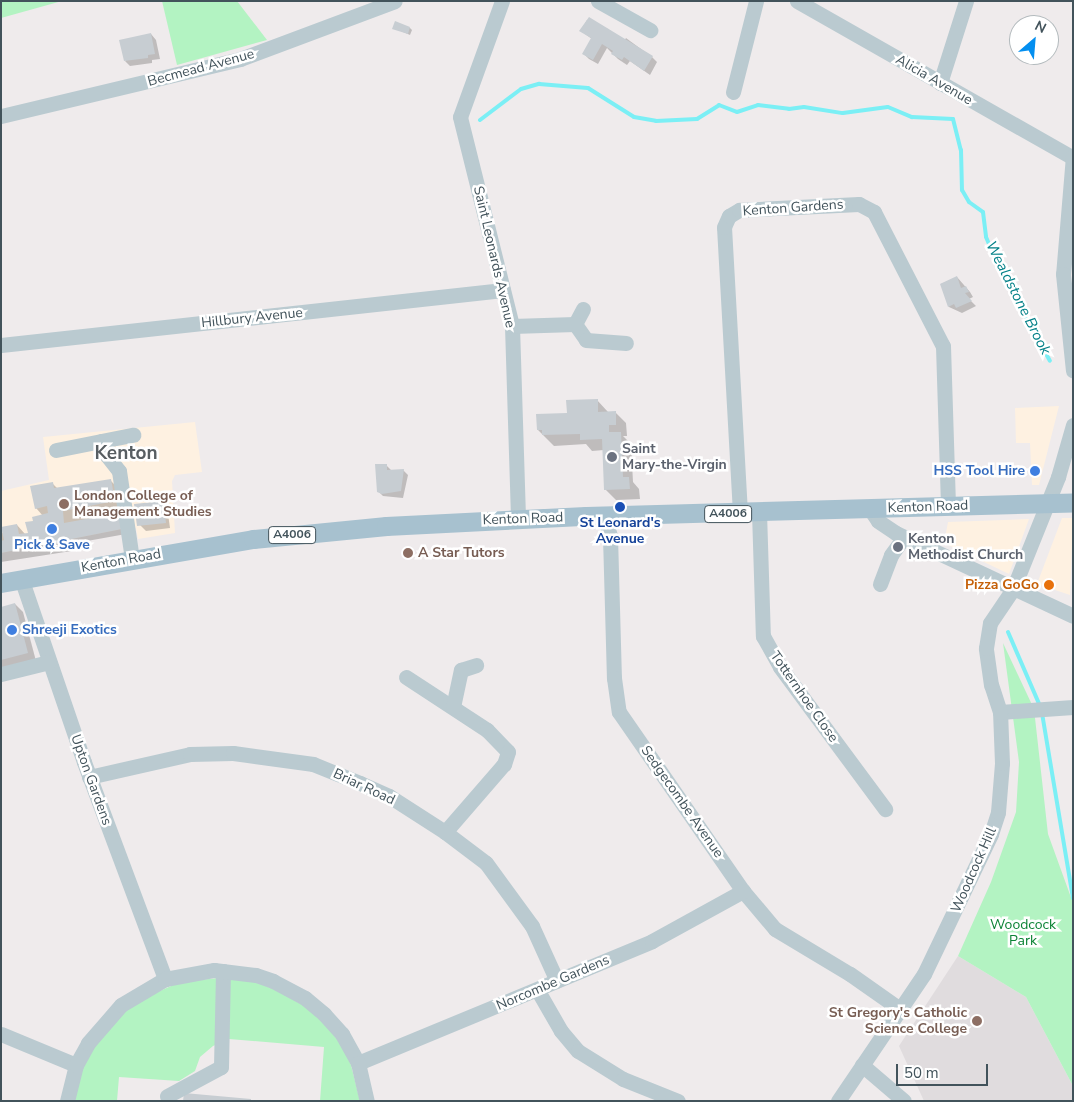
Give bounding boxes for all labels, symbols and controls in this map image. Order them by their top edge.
north arrow [1009,15,1059,65]
text: N [1032,16,1050,38]
street label: Becmead Avenue [146,46,256,90]
street label: Alicia Avenue [893,51,975,109]
street label: Saint Leonards Avenue [470,185,518,329]
street label: Kenton Gardens [742,196,844,220]
water label: Wealdstone Brook [982,238,1054,358]
street label: Hillbury Avenue [200,304,304,332]
place label: Saint Mary-the-Virgin [622,441,727,474]
district label: Kenton [94,443,158,465]
marker: Saint Mary-the-Virgin [606,451,618,463]
place label: HSS Tool Hire [933,463,1025,479]
marker: HSS Tool Hire [1029,465,1041,477]
place label: London College of Management Studies [74,488,212,520]
street label: Kenton Road [887,497,969,517]
marker: London College of Management Studies [58,498,70,510]
marker: St Leonard's Avenue [614,501,626,513]
road number: A4006 [703,504,753,524]
street label: Kenton Road [482,509,564,529]
place label: St Leonard's Avenue [579,515,661,548]
marker: Pick & Save [46,523,58,535]
road number: A4006 [267,526,317,544]
place label: Kenton Methodist Church [908,531,1023,564]
place label: Pick & Save [14,537,90,553]
marker: Kenton Methodist Church [892,541,904,553]
place label: A Star Tutors [418,545,505,561]
street label: Kenton Road [80,546,162,576]
marker: A Star Tutors [402,547,414,559]
place label: Pizza GoGo [965,577,1039,593]
marker: Pizza GoGo [1043,579,1055,591]
place label: Shreeji Exotics [22,622,117,638]
marker: Shreeji Exotics [6,624,18,636]
street label: Totternhoe Close [766,648,842,746]
street label: Upton Gardens [67,732,115,828]
street label: Sedgecombe Avenue [637,743,727,861]
street label: Briar Road [330,765,398,809]
street label: Woodcock Hill [948,825,1000,915]
park label: Woodcock Park [990,917,1056,950]
street label: Norcombe Gardens [494,952,612,1014]
place label: St Gregory's Catholic Science College [829,1005,967,1038]
marker: St Gregory's Catholic Science College [971,1015,983,1027]
scale bar [899,1054,992,1086]
text: 50 m [904,1063,939,1083]

